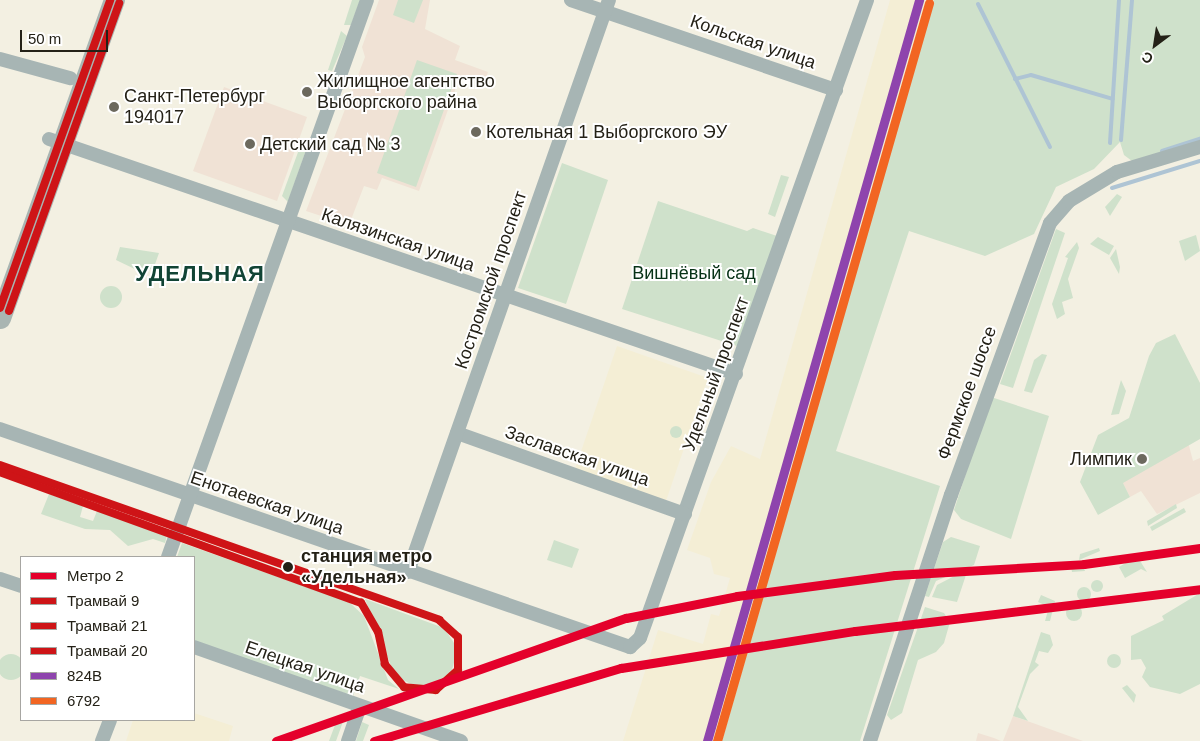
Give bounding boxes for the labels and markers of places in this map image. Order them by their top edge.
place label: Жилищное агентство Выборгского райна [317,71,495,114]
place label: Санкт-Петербург 194017 [124,86,265,128]
marker: Жилищное агентство Выборгского райна [301,86,313,98]
marker: Санкт-Петербург 194017 [108,101,120,113]
place label: Котельная 1 Выборгского ЭУ [486,121,727,143]
marker: Котельная 1 Выборгского ЭУ [470,126,482,138]
place label: Детский сад № 3 [260,133,400,155]
marker: Детский сад № 3 [244,138,256,150]
place label: Лимпик [1070,448,1132,470]
marker: Лимпик [1136,453,1148,465]
place label: станция метро «Удельная» [301,546,432,588]
marker: станция метро «Удельная» [279,558,297,576]

